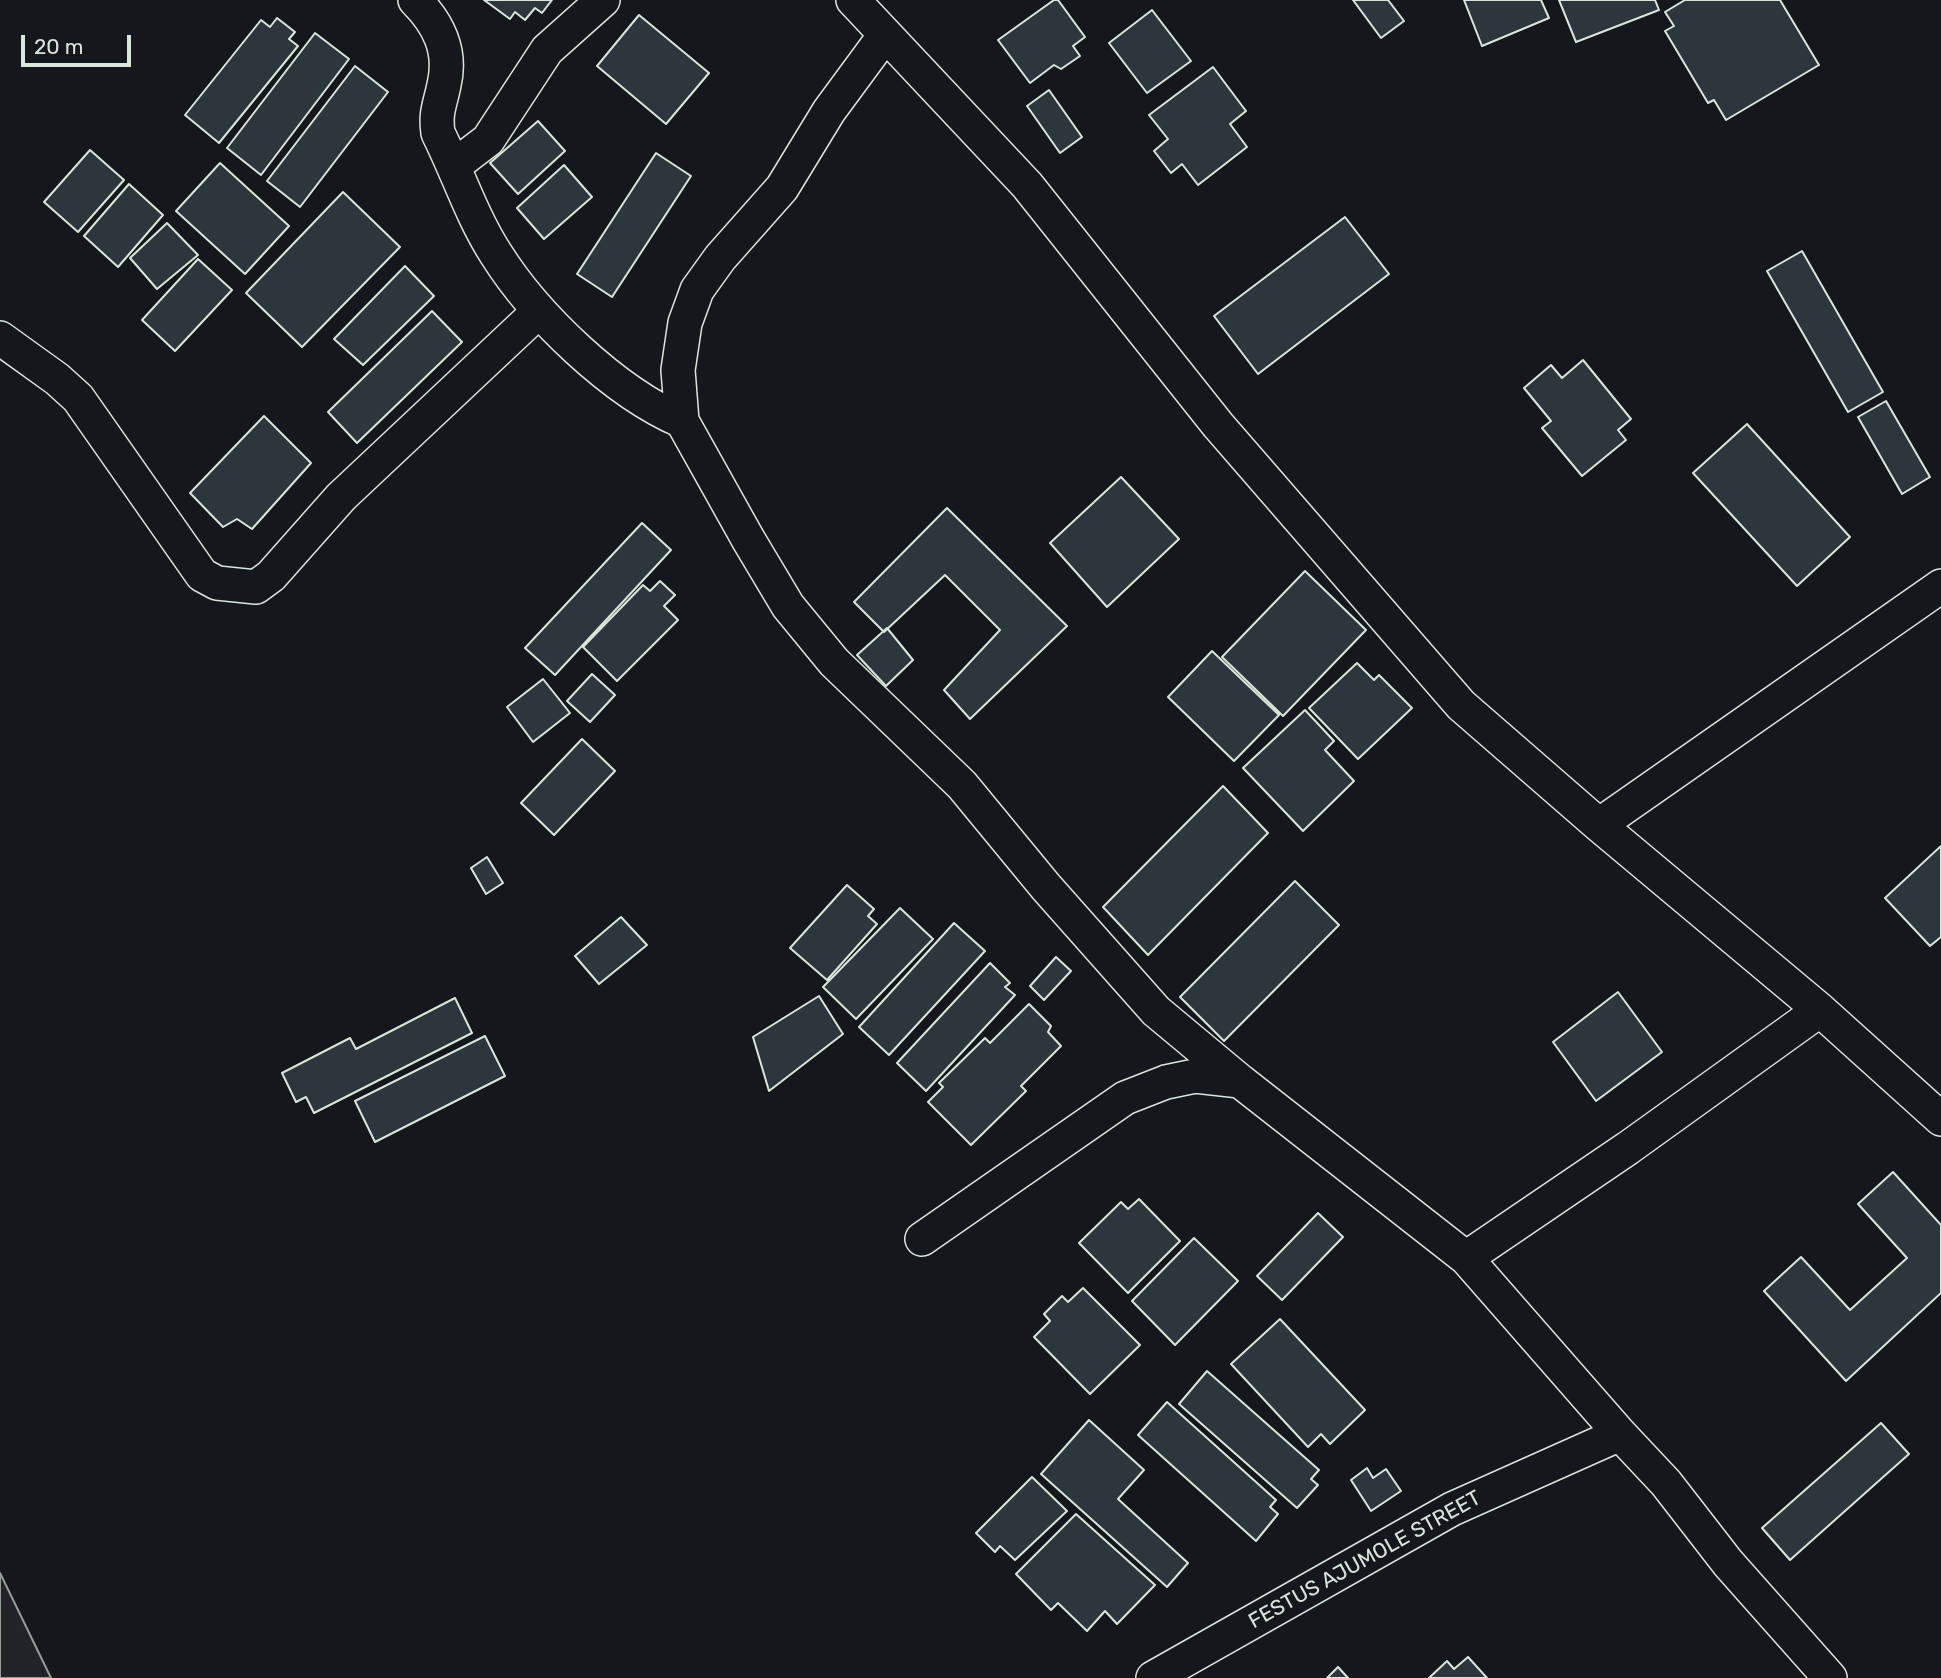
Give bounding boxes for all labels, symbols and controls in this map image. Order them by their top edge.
scale bar [24,21,135,65]
text: 20 m [34,34,83,59]
street label: FESTUS AJUMOLE STREET [1244,1485,1486,1635]

